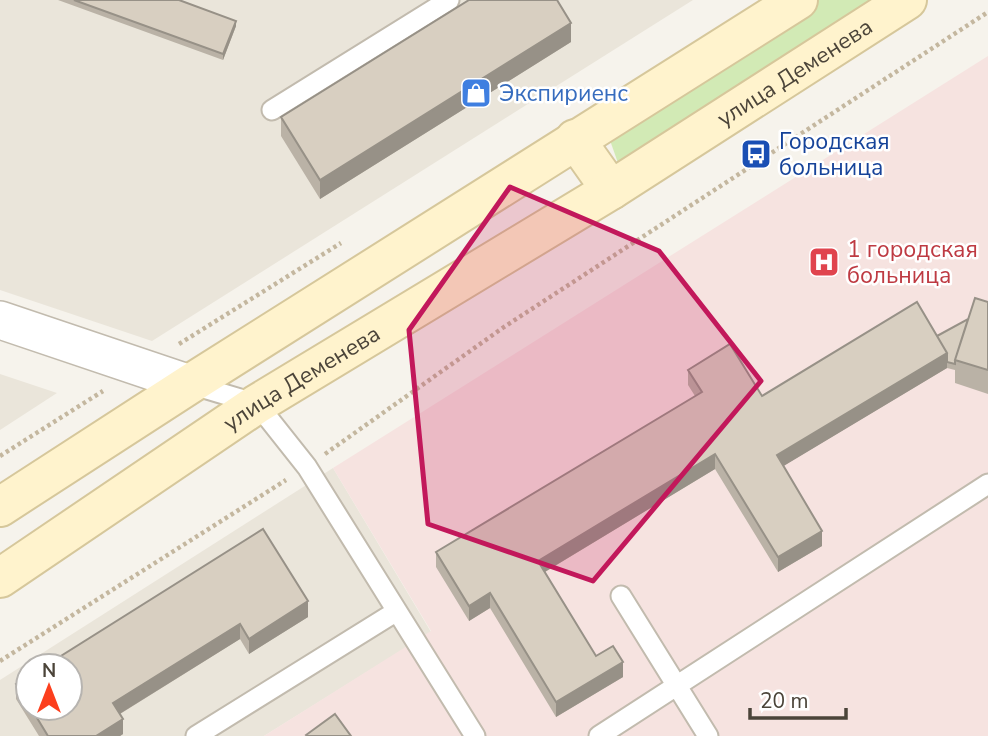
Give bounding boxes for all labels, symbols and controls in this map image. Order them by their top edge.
street label: улица Деменева [711,11,878,134]
shop icon: Экспириенс [459,76,493,110]
place label: Экспириенс [499,78,628,109]
place label: Городская больница [779,126,890,183]
bus stop icon: Городская больница [739,137,773,171]
place label: 1 городская больница [847,234,978,291]
hospital icon: 1 городская больница [807,245,841,279]
street label: улица Деменева [217,318,386,438]
north arrow [14,652,84,722]
text: N [42,658,56,684]
scale bar [750,676,846,720]
text: 20 m [760,687,809,715]

